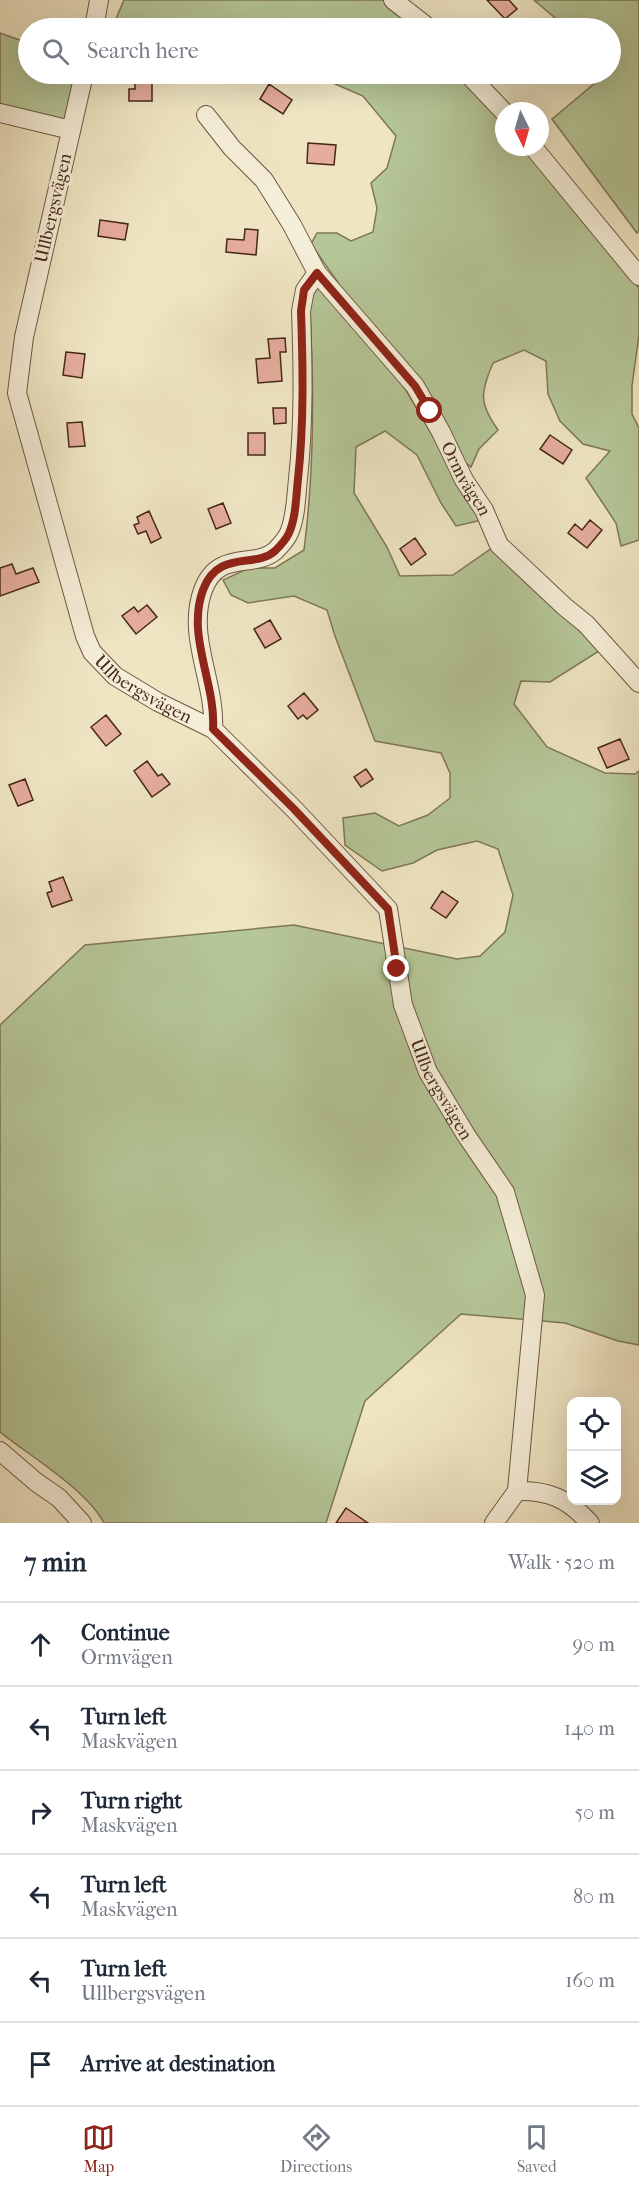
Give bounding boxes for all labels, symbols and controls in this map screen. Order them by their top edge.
search box [18,18,621,84]
icon: search [39,35,72,68]
text: Search here [87,38,199,64]
north arrow [495,102,549,156]
street label: Ullbergsvägen [31,151,76,265]
route start [416,397,442,423]
street label: Ormvägen [436,438,495,520]
street label: Ullbergsvägen [90,651,196,728]
route end [383,955,409,981]
street label: Ullbergsvägen [406,1036,477,1145]
map controls [567,1397,621,1505]
button: locate [567,1397,621,1451]
button: layers [567,1451,621,1505]
text: 7 min [24,1547,87,1578]
text: Walk · 520 m [508,1551,615,1574]
text: Continue [81,1620,170,1646]
icon: ahead [24,1628,57,1661]
text: 90 m [573,1633,615,1656]
text: Ormvägen [81,1646,173,1669]
text: Turn left [81,1704,167,1730]
icon: left [24,1712,57,1745]
text: 140 m [564,1717,615,1740]
text: Maskvägen [81,1730,178,1753]
text: Turn right [81,1788,182,1814]
icon: right [24,1796,57,1829]
text: 50 m [574,1801,615,1824]
text: Maskvägen [81,1814,178,1837]
text: Turn left [81,1872,167,1898]
icon: left [24,1880,57,1913]
text: 80 m [573,1885,615,1908]
text: Maskvägen [81,1898,178,1921]
text: Turn left [81,1956,167,1982]
icon: left [24,1964,57,1997]
text: 160 m [565,1969,615,1992]
text: Ullbergsvägen [81,1982,206,2005]
icon: arrive [24,2048,57,2081]
text: Arrive at destination [81,2051,275,2077]
tab: Map [82,2121,115,2176]
tab: Directions [280,2121,352,2176]
tab: Saved [517,2121,557,2176]

